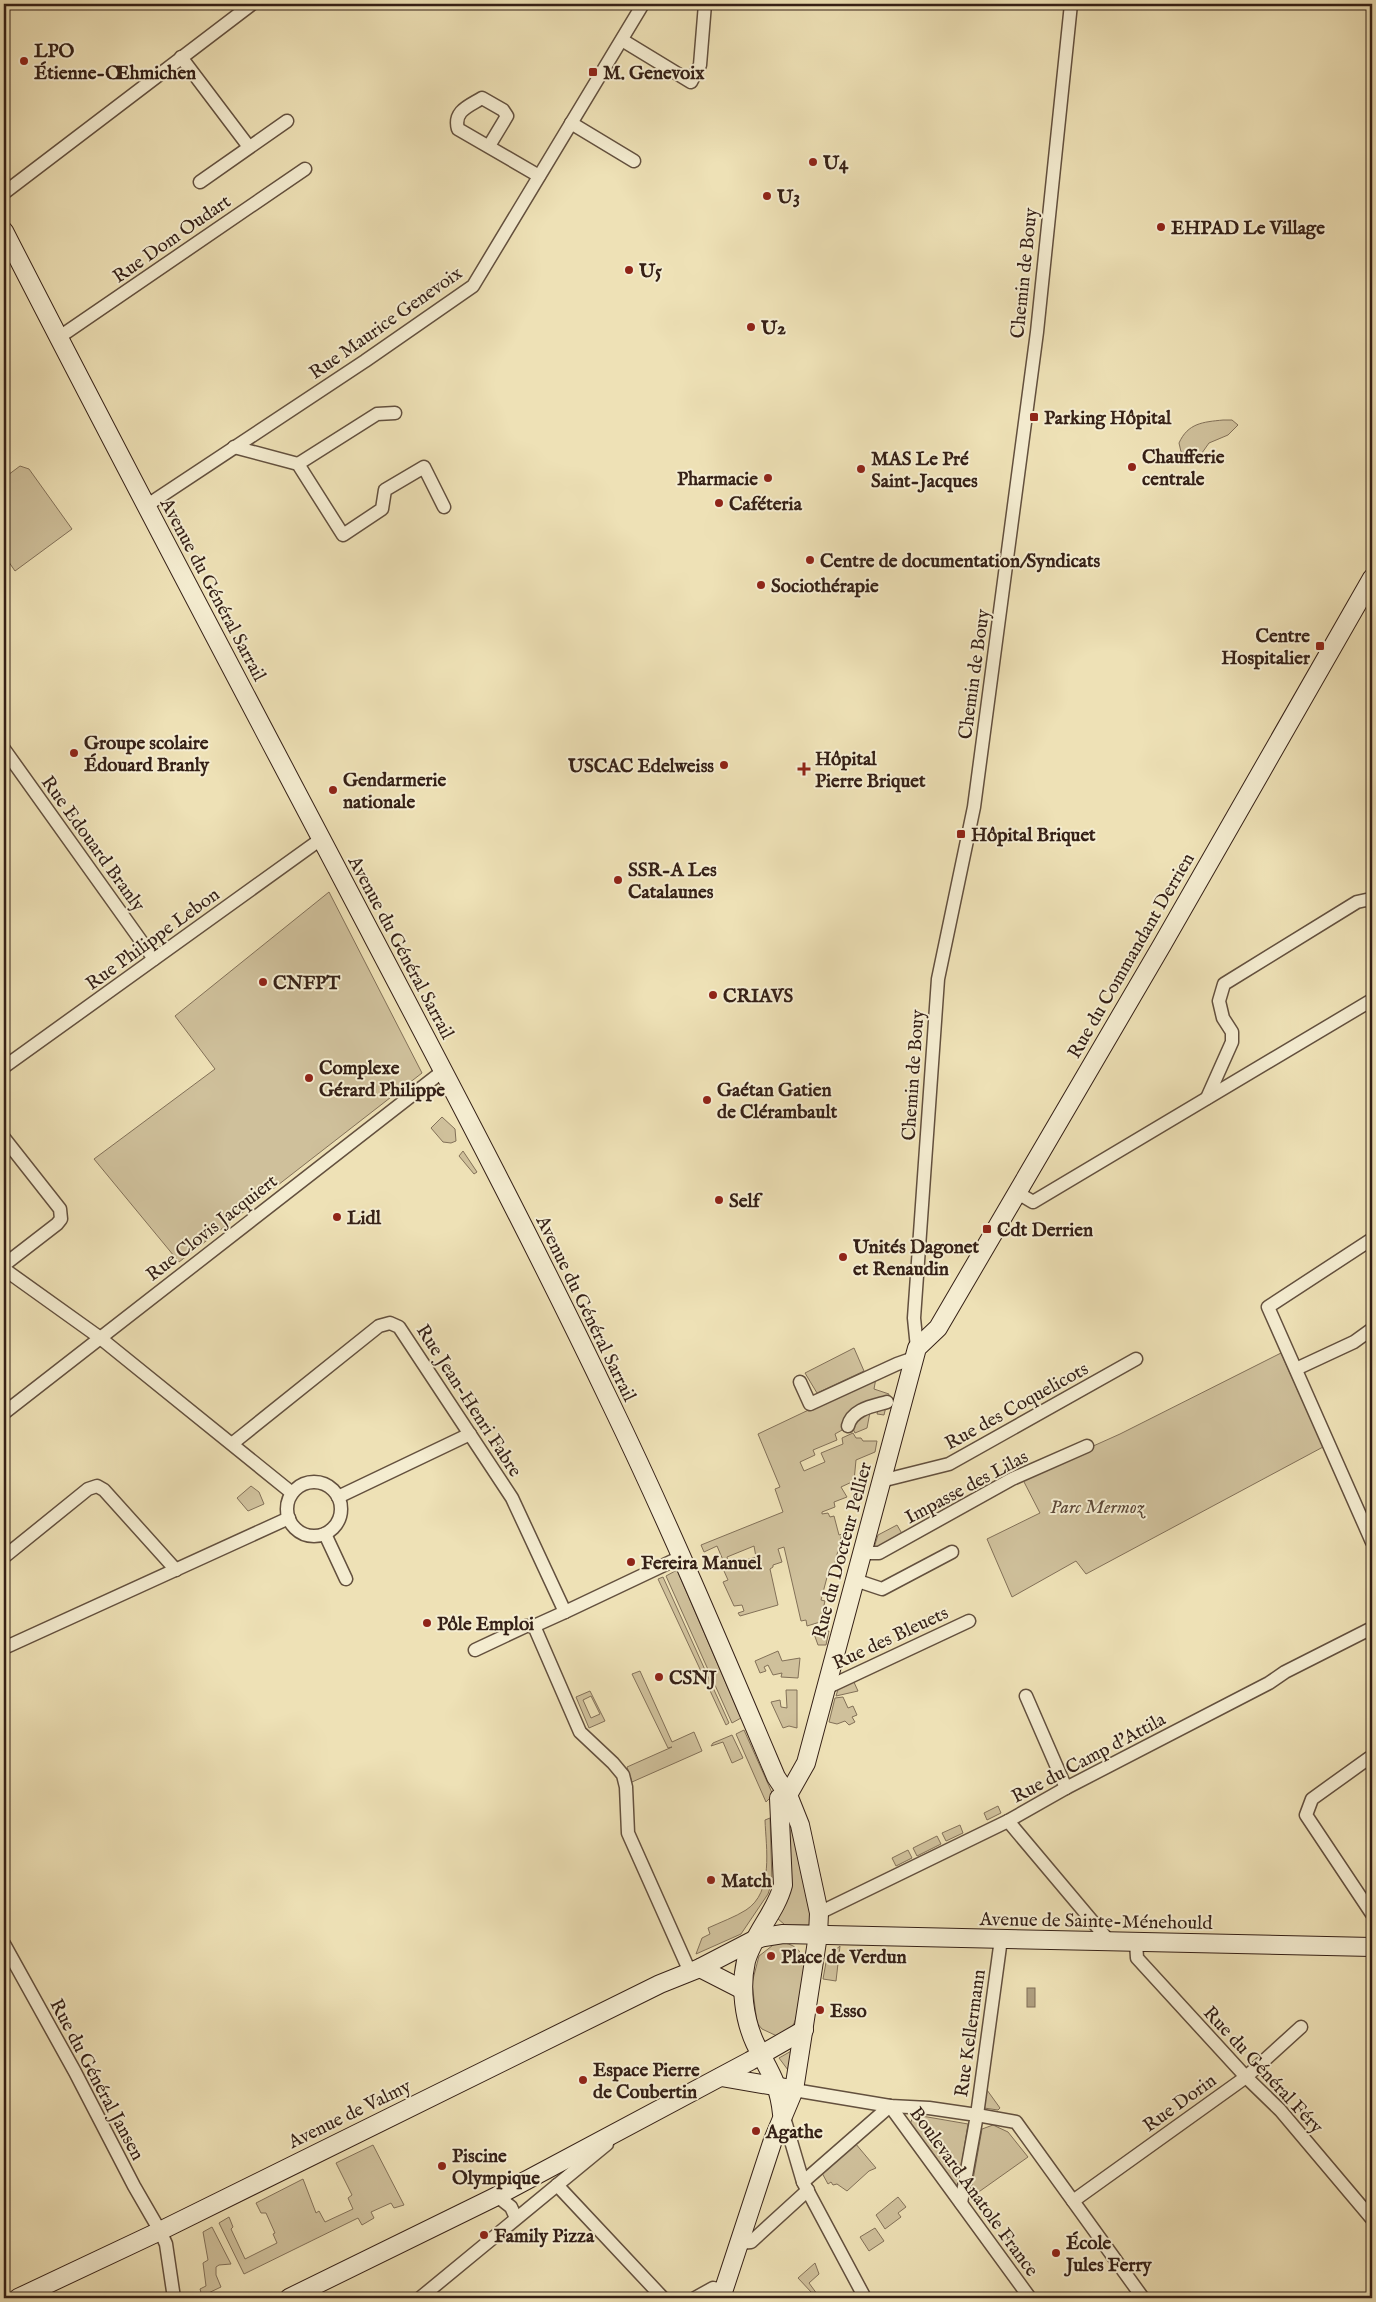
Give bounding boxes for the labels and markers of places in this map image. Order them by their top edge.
place label: LPO Étienne-Œhmichen [34,40,196,86]
marker: LPO Étienne-Œhmichen [18,55,30,67]
place label: M. Genevoix [603,62,705,86]
marker: M. Genevoix [587,66,599,78]
place label: U4 [822,152,849,176]
marker: U4 [807,156,819,168]
place label: U3 [776,186,800,210]
marker: U3 [761,190,773,202]
place label: EHPAD Le Village [1171,217,1325,241]
marker: EHPAD Le Village [1155,221,1167,233]
place label: U5 [638,260,662,284]
marker: U5 [623,264,635,276]
place label: U2 [760,317,786,341]
marker: U2 [745,321,757,333]
place label: Parking Hôpital [1044,407,1172,431]
marker: Parking Hôpital [1028,411,1040,423]
place label: Chaufferie centrale [1142,446,1225,492]
place label: MAS Le Pré Saint-Jacques [871,448,978,494]
marker: Chaufferie centrale [1126,461,1138,473]
marker: MAS Le Pré Saint-Jacques [855,463,867,475]
place label: Pharmacie [677,468,758,492]
marker: Pharmacie [762,472,774,484]
place label: Caféteria [729,493,803,517]
marker: Caféteria [713,497,725,509]
place label: Centre de documentation/Syndicats [820,550,1101,574]
marker: Centre de documentation/Syndicats [804,554,816,566]
place label: Sociothérapie [771,575,879,599]
marker: Sociothérapie [755,579,767,591]
place label: Centre Hospitalier [1221,625,1311,671]
marker: Centre Hospitalier [1314,640,1326,652]
place label: Groupe scolaire Édouard Branly [84,732,210,778]
marker: Groupe scolaire Édouard Branly [68,747,80,759]
place label: Hôpital Pierre Briquet [815,748,926,794]
place label: USCAC Edelweiss [567,755,714,779]
marker: USCAC Edelweiss [718,759,730,771]
marker: Hôpital Pierre Briquet [797,762,811,776]
place label: Gendarmerie nationale [343,769,447,815]
marker: Gendarmerie nationale [327,784,339,796]
place label: Hôpital Briquet [971,824,1096,848]
marker: Hôpital Briquet [955,828,967,840]
place label: SSR-A Les Catalaunes [628,859,717,905]
marker: SSR-A Les Catalaunes [612,874,624,886]
place label: CNFPT [273,972,341,996]
marker: CNFPT [257,976,269,988]
place label: CRIAVS [723,985,794,1009]
marker: CRIAVS [707,989,719,1001]
place label: Complexe Gérard Philippe [319,1057,445,1103]
marker: Complexe Gérard Philippe [303,1072,315,1084]
place label: Gaétan Gatien de Clérambault [717,1079,838,1125]
marker: Gaétan Gatien de Clérambault [701,1094,713,1106]
place label: Self [729,1190,763,1214]
marker: Self [713,1194,725,1206]
place label: Lidl [347,1207,382,1231]
marker: Lidl [331,1211,343,1223]
place label: Cdt Derrien [997,1219,1093,1243]
marker: Cdt Derrien [981,1223,993,1235]
place label: Unités Dagonet et Renaudin [852,1236,980,1282]
marker: Unités Dagonet et Renaudin [837,1251,849,1263]
place label: Fereira Manuel [641,1552,762,1576]
marker: Fereira Manuel [625,1556,637,1568]
place label: Pôle Emploi [437,1613,534,1637]
marker: Pôle Emploi [421,1617,433,1629]
place label: CSNJ [669,1667,717,1691]
marker: CSNJ [653,1671,665,1683]
place label: Match [721,1870,773,1894]
marker: Match [705,1874,717,1886]
place label: Place de Verdun [781,1946,907,1970]
marker: Place de Verdun [765,1950,777,1962]
place label: Esso [830,2000,867,2024]
marker: Esso [814,2004,826,2016]
place label: Espace Pierre de Coubertin [593,2059,700,2105]
marker: Espace Pierre de Coubertin [577,2074,589,2086]
place label: Agathe [765,2121,823,2145]
marker: Agathe [750,2125,762,2137]
place label: Piscine Olympique [452,2145,540,2191]
marker: Piscine Olympique [436,2160,448,2172]
place label: Family Pizza [494,2225,595,2249]
marker: Family Pizza [478,2229,490,2241]
place label: École Jules Ferry [1063,2231,1152,2278]
marker: École Jules Ferry [1050,2247,1062,2259]

